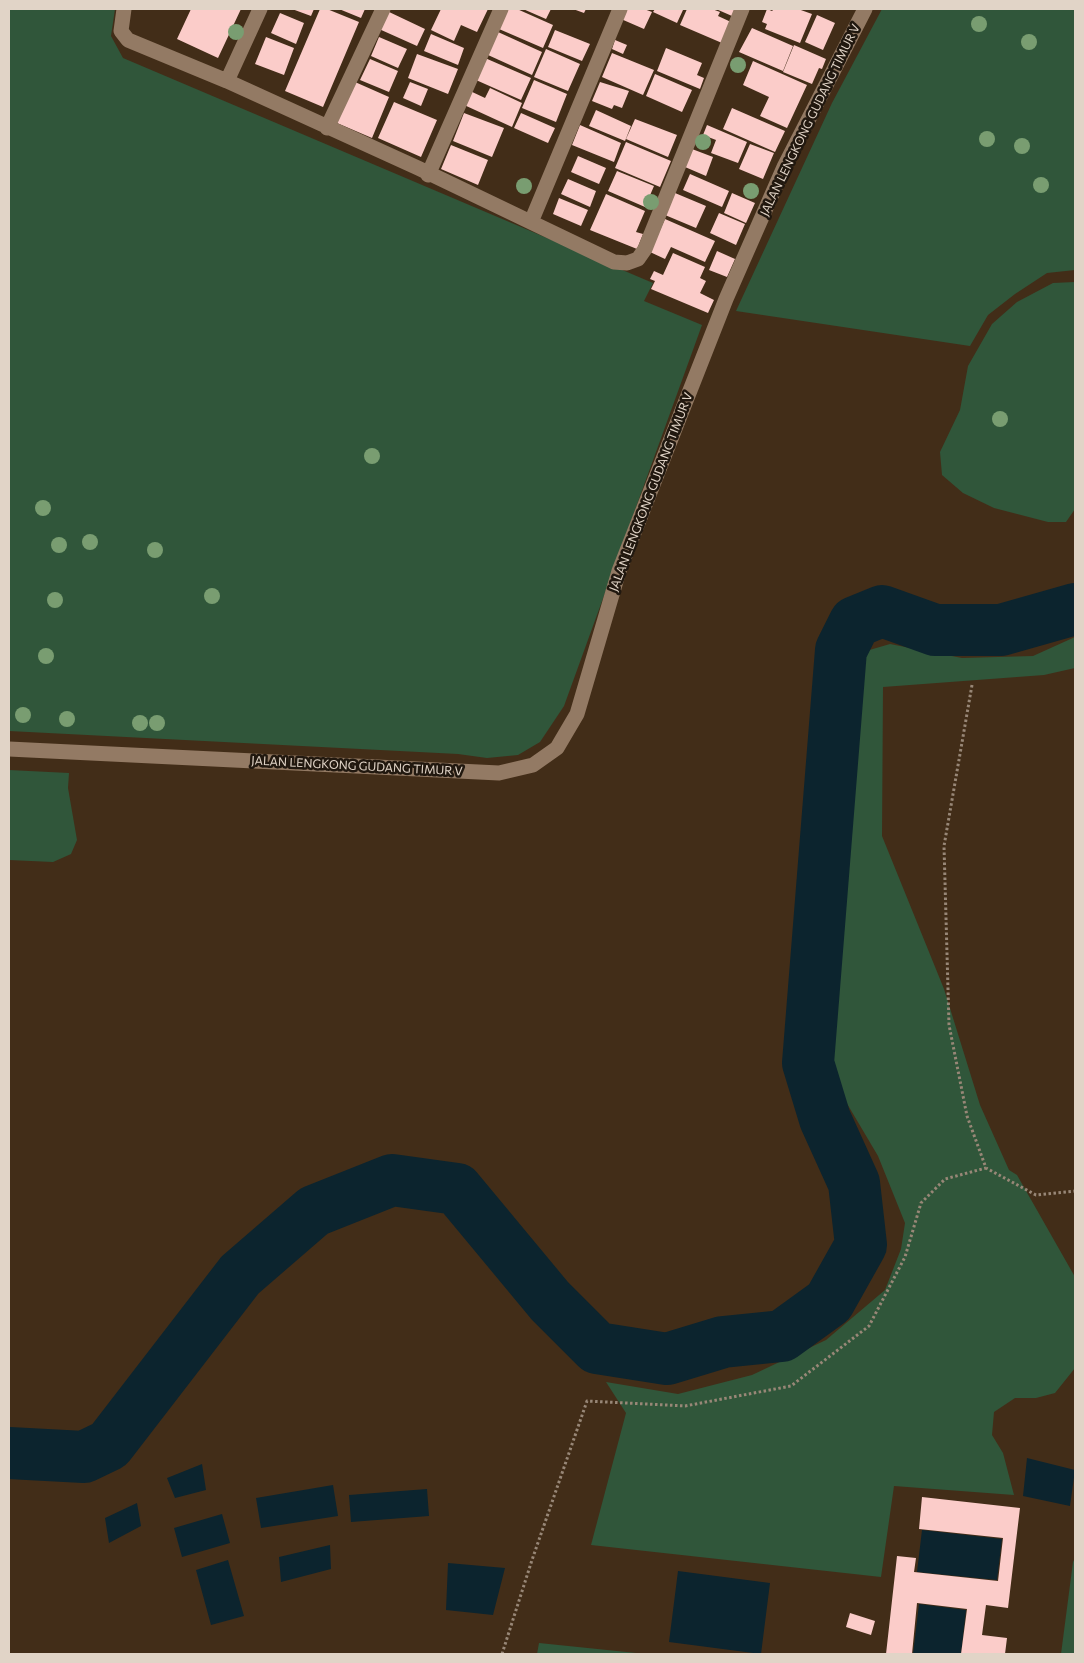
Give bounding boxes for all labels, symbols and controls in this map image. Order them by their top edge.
street label: JALAN LENGKONG GUDANG TIMUR V [757,22,863,218]
street label: JALAN LENGKONG GUDANG TIMUR V [606,391,696,593]
street label: JALAN LENGKONG GUDANG TIMUR V [251,753,463,779]

